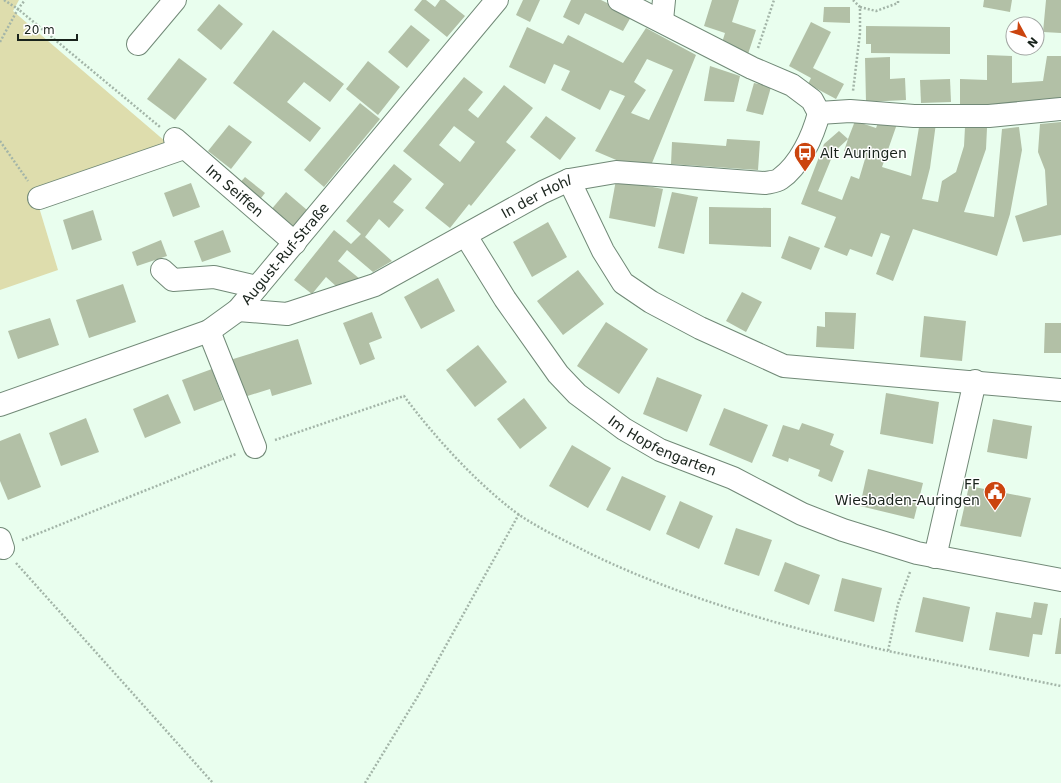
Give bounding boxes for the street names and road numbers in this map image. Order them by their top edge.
street label: Im Seiffen [203,162,267,220]
street label: In der Hohl [499,172,572,221]
street label: August-Ruf-Straße [238,200,332,308]
street label: Im Hopfengarten [605,412,719,479]

